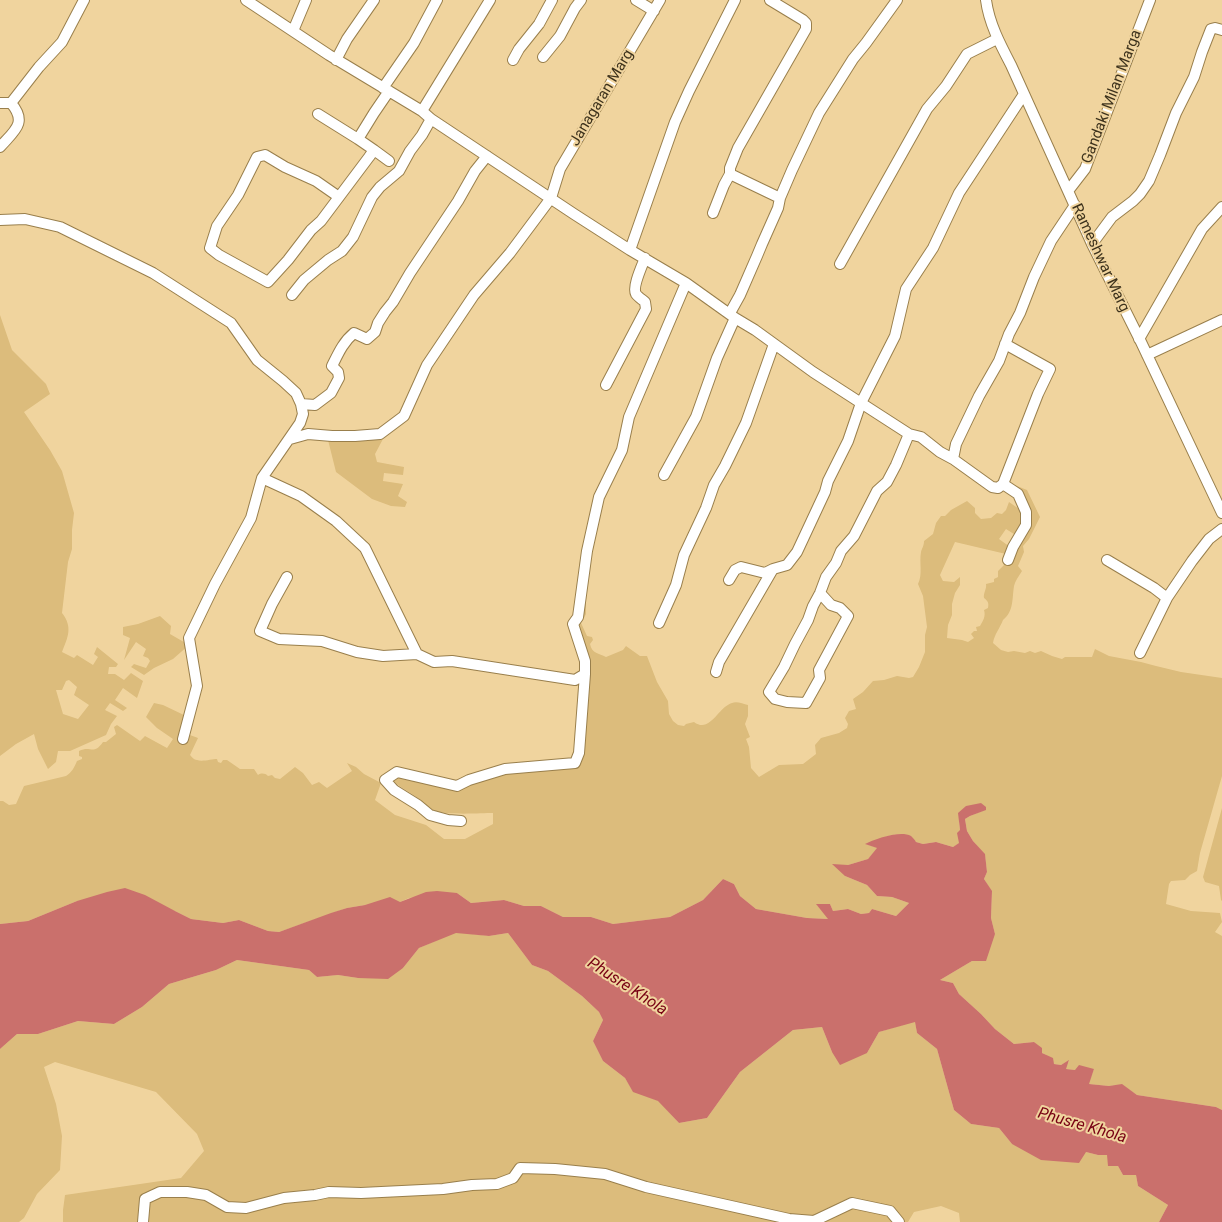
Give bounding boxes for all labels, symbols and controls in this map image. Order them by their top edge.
street label: Gandaki Milan Marga [1078,28,1146,166]
street label: Janagaran Marg [566,47,638,149]
street label: Rameshwar Marg [1067,201,1133,315]
water label: Phusre Khola [583,954,671,1020]
water label: Phusre Khola [1035,1104,1129,1148]

